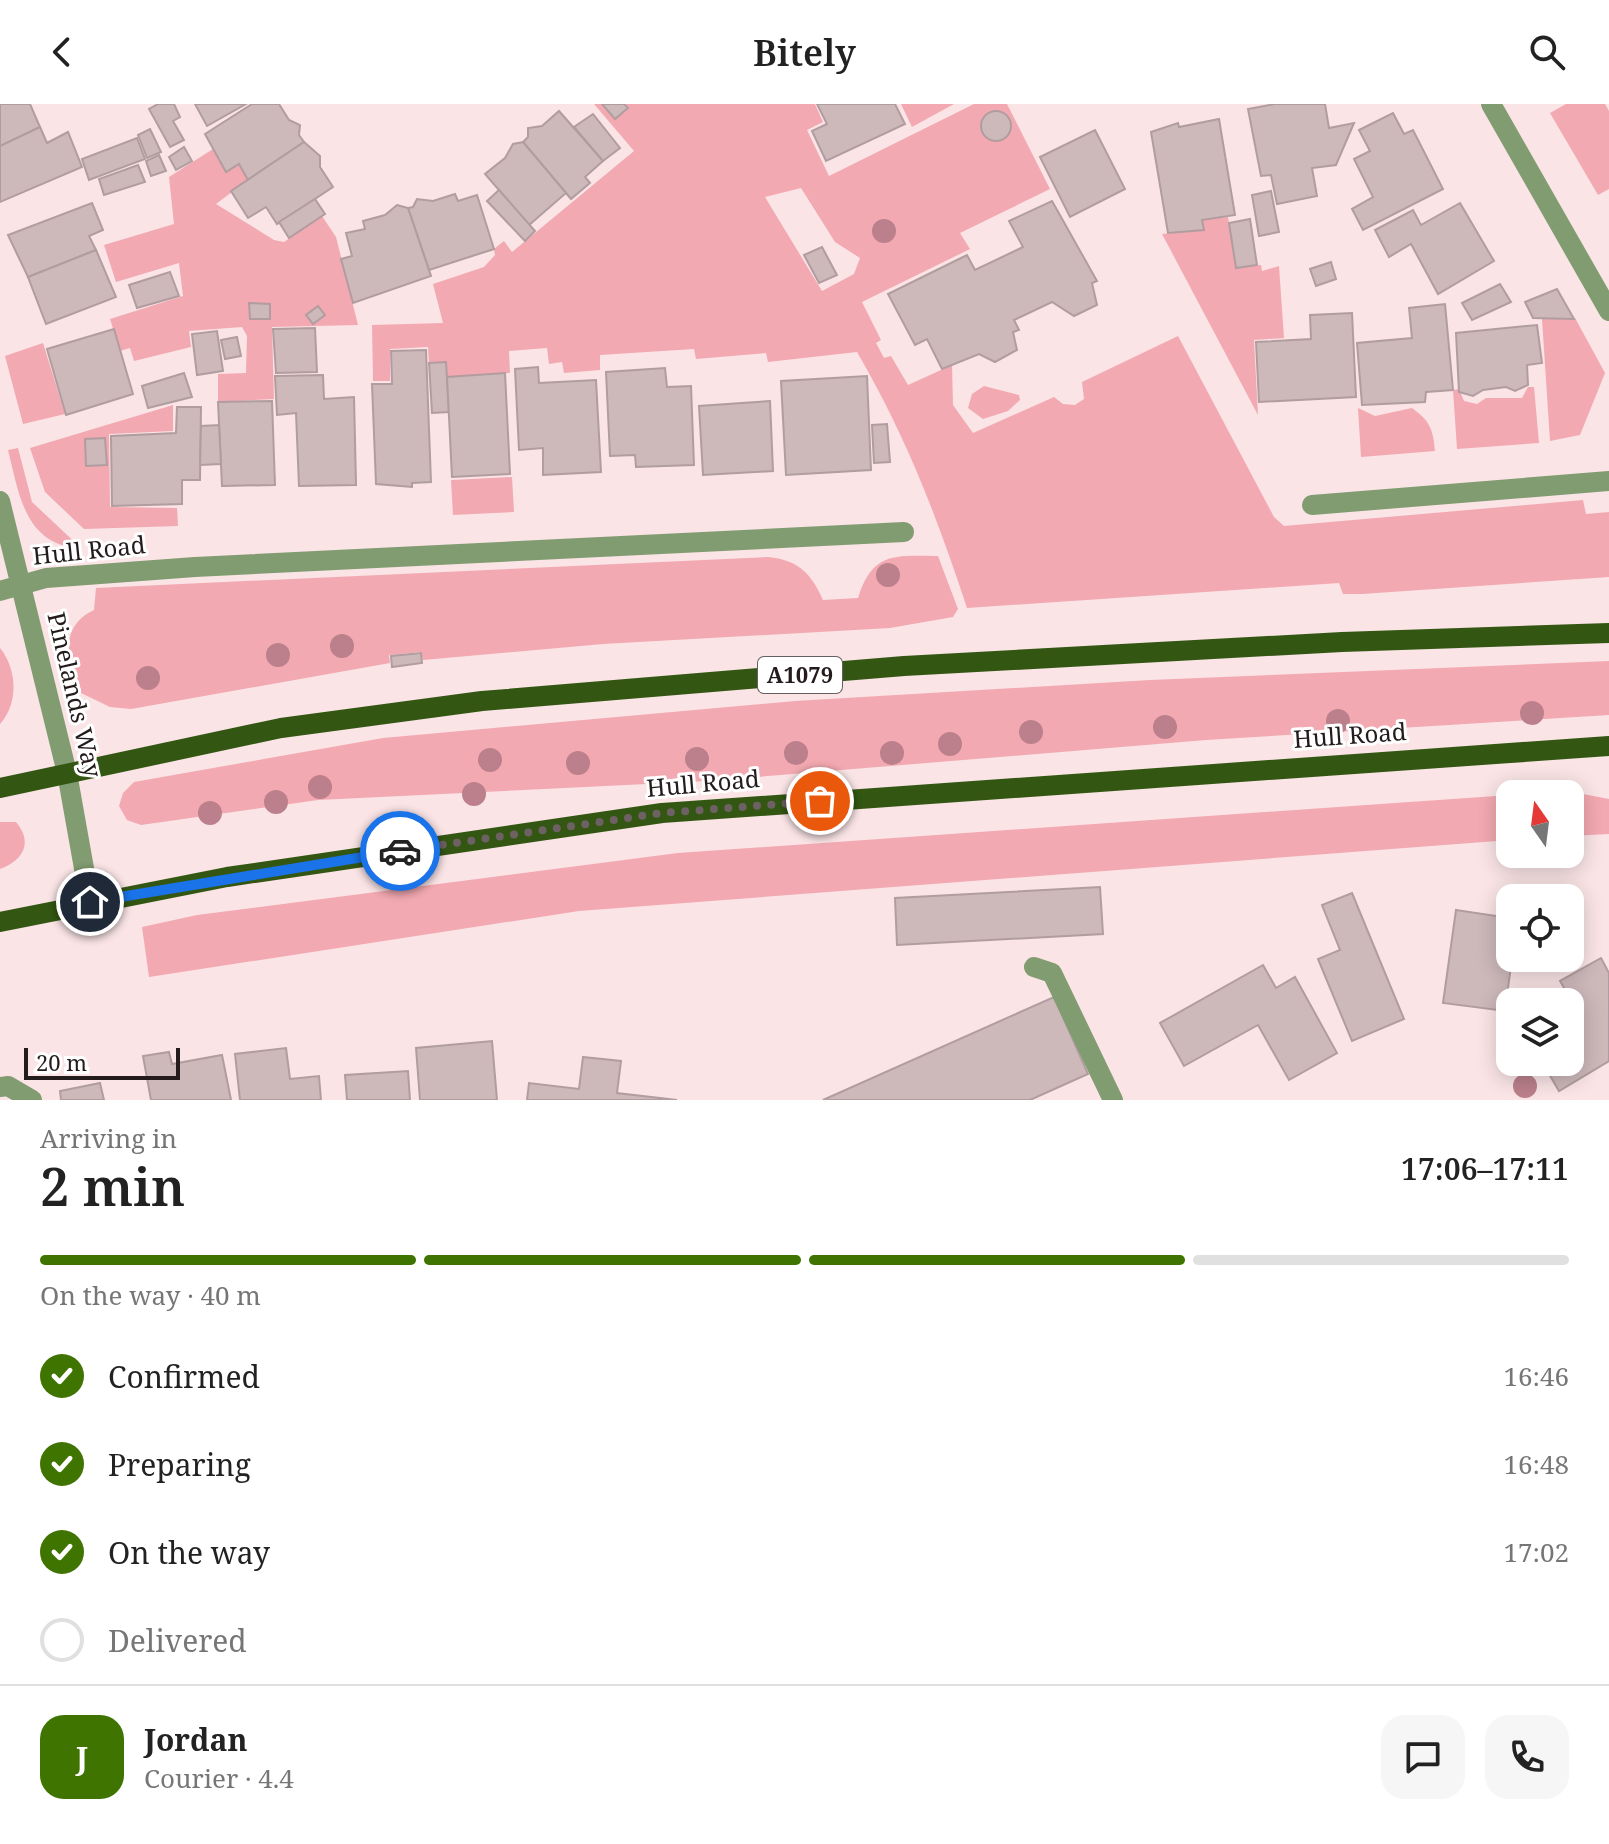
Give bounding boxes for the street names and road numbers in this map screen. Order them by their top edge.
street label: Hull Road [31,527,147,572]
street label: Pinelands Way [40,609,111,781]
road number: A1079 [758,657,842,693]
street label: Hull Road [1292,714,1408,755]
street label: Hull Road [645,761,761,804]

